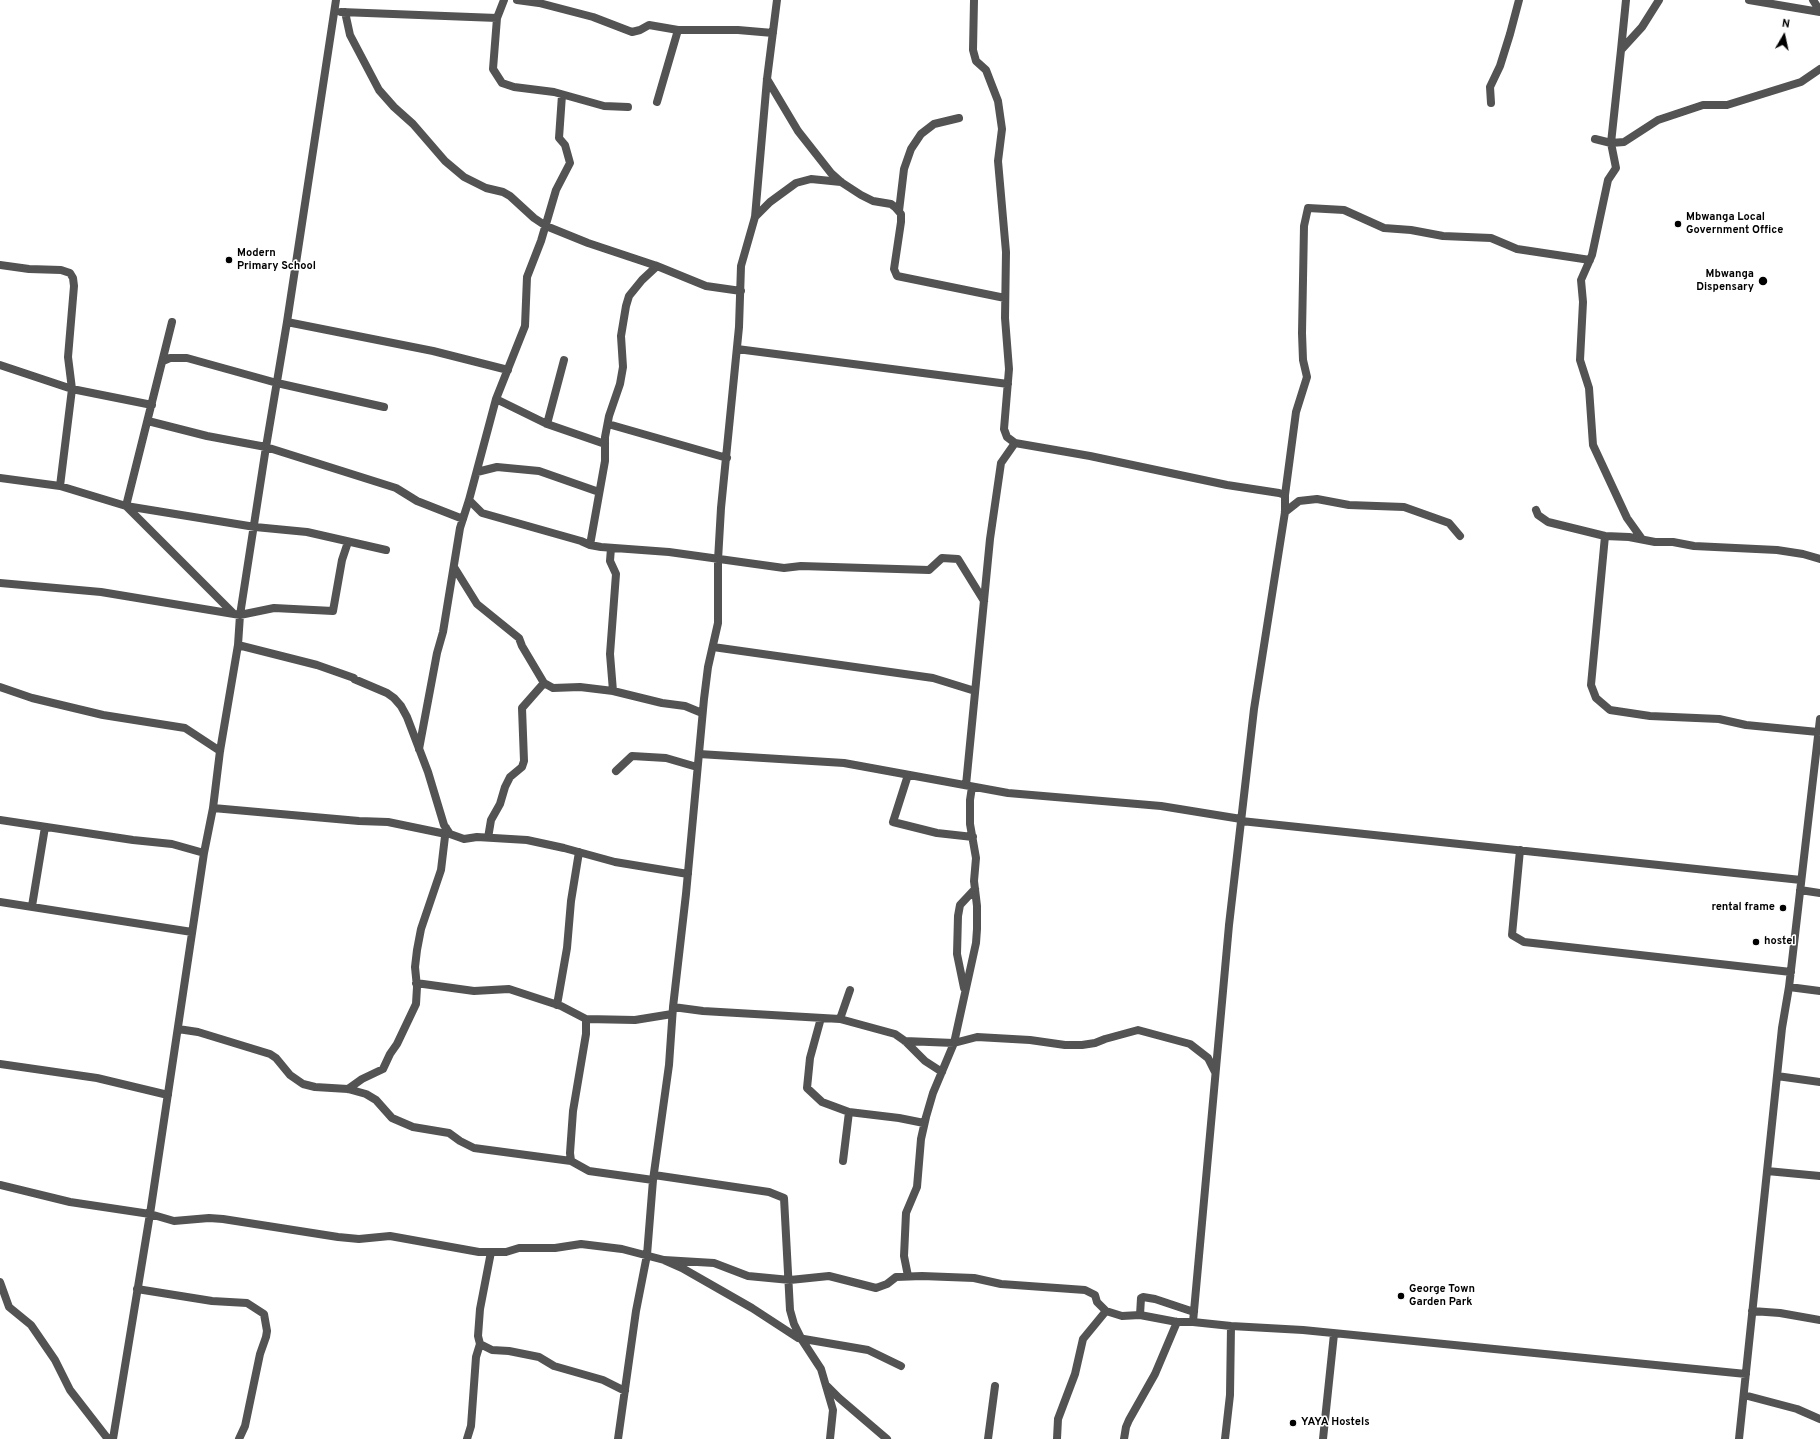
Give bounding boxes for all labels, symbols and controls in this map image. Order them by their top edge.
north arrow [1764,16,1804,56]
text: N [1781,17,1791,32]
place label: Mbwanga Local Government Office [1686,211,1783,237]
marker: Mbwanga Local Government Office [1673,219,1683,229]
place label: Modern Primary School [237,247,316,273]
marker: Modern Primary School [224,255,234,265]
place label: Mbwanga Dispensary [1696,268,1754,294]
marker: Mbwanga Dispensary [1757,275,1769,287]
place label: rental frame [1711,901,1775,915]
marker: rental frame [1778,903,1788,913]
place label: hostel [1764,935,1796,949]
marker: hostel [1751,937,1761,947]
place label: George Town Garden Park [1409,1283,1475,1309]
marker: George Town Garden Park [1396,1291,1406,1301]
place label: YAYA Hostels [1301,1416,1370,1430]
marker: YAYA Hostels [1288,1418,1298,1428]

